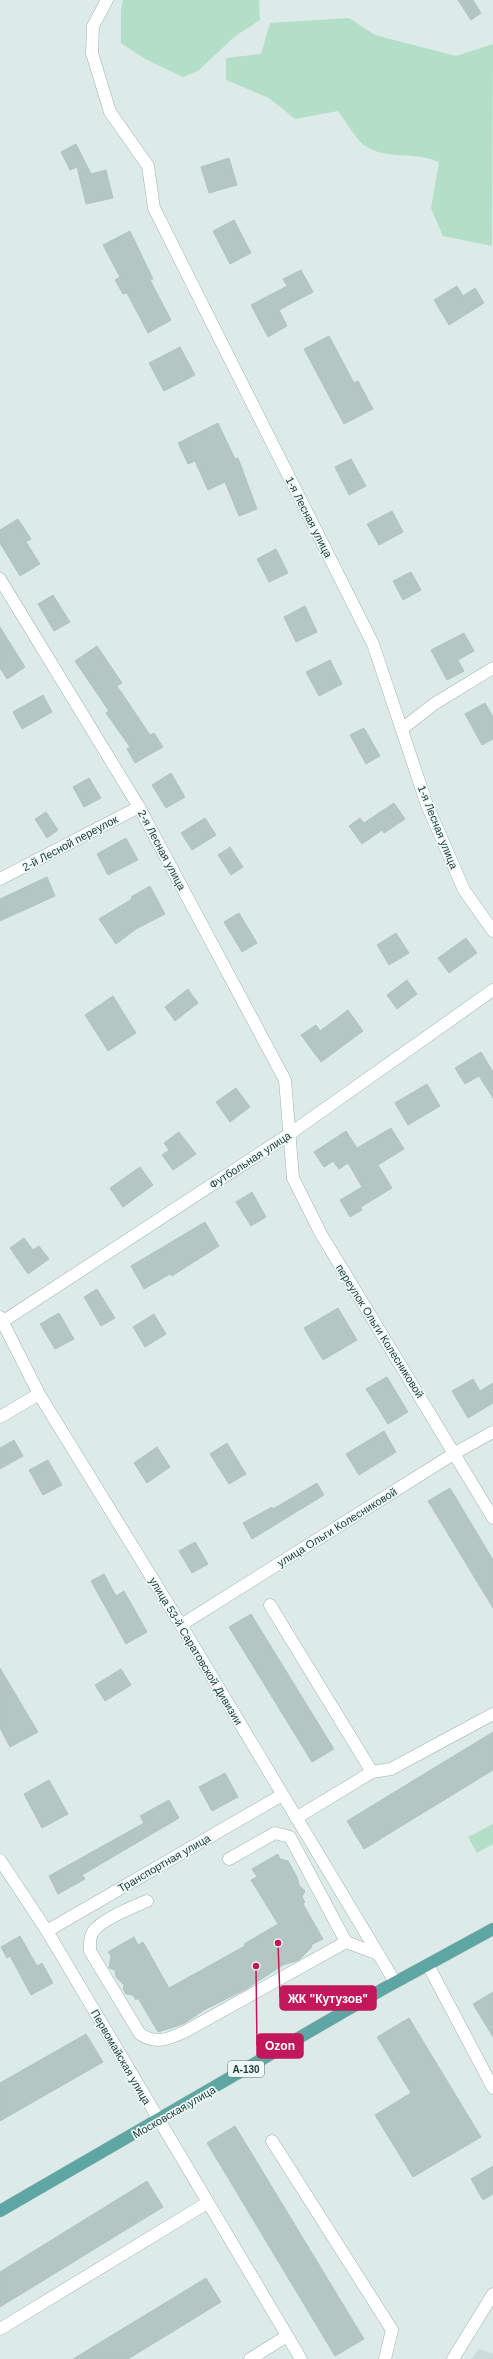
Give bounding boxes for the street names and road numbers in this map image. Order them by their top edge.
street label: 1-я Лесная улица [283,475,335,560]
street label: 1-я Лесная улица [416,783,461,871]
street label: 2-я Лесная улица [136,808,189,893]
street label: 2-й Лесной переулок [20,813,120,873]
street label: Футбольная улица [207,1129,294,1191]
street label: переулок Ольги Колесниковой [334,1262,426,1400]
street label: улица Ольги Колесниковой [275,1485,399,1569]
street label: улица 53-й Саратовской Дивизии [147,1575,245,1727]
street label: Транспортная улица [116,1831,213,1894]
street label: Первомайская улица [89,2007,154,2107]
road number: А-130 [228,2061,264,2077]
street label: Московская улица [130,2083,218,2141]

